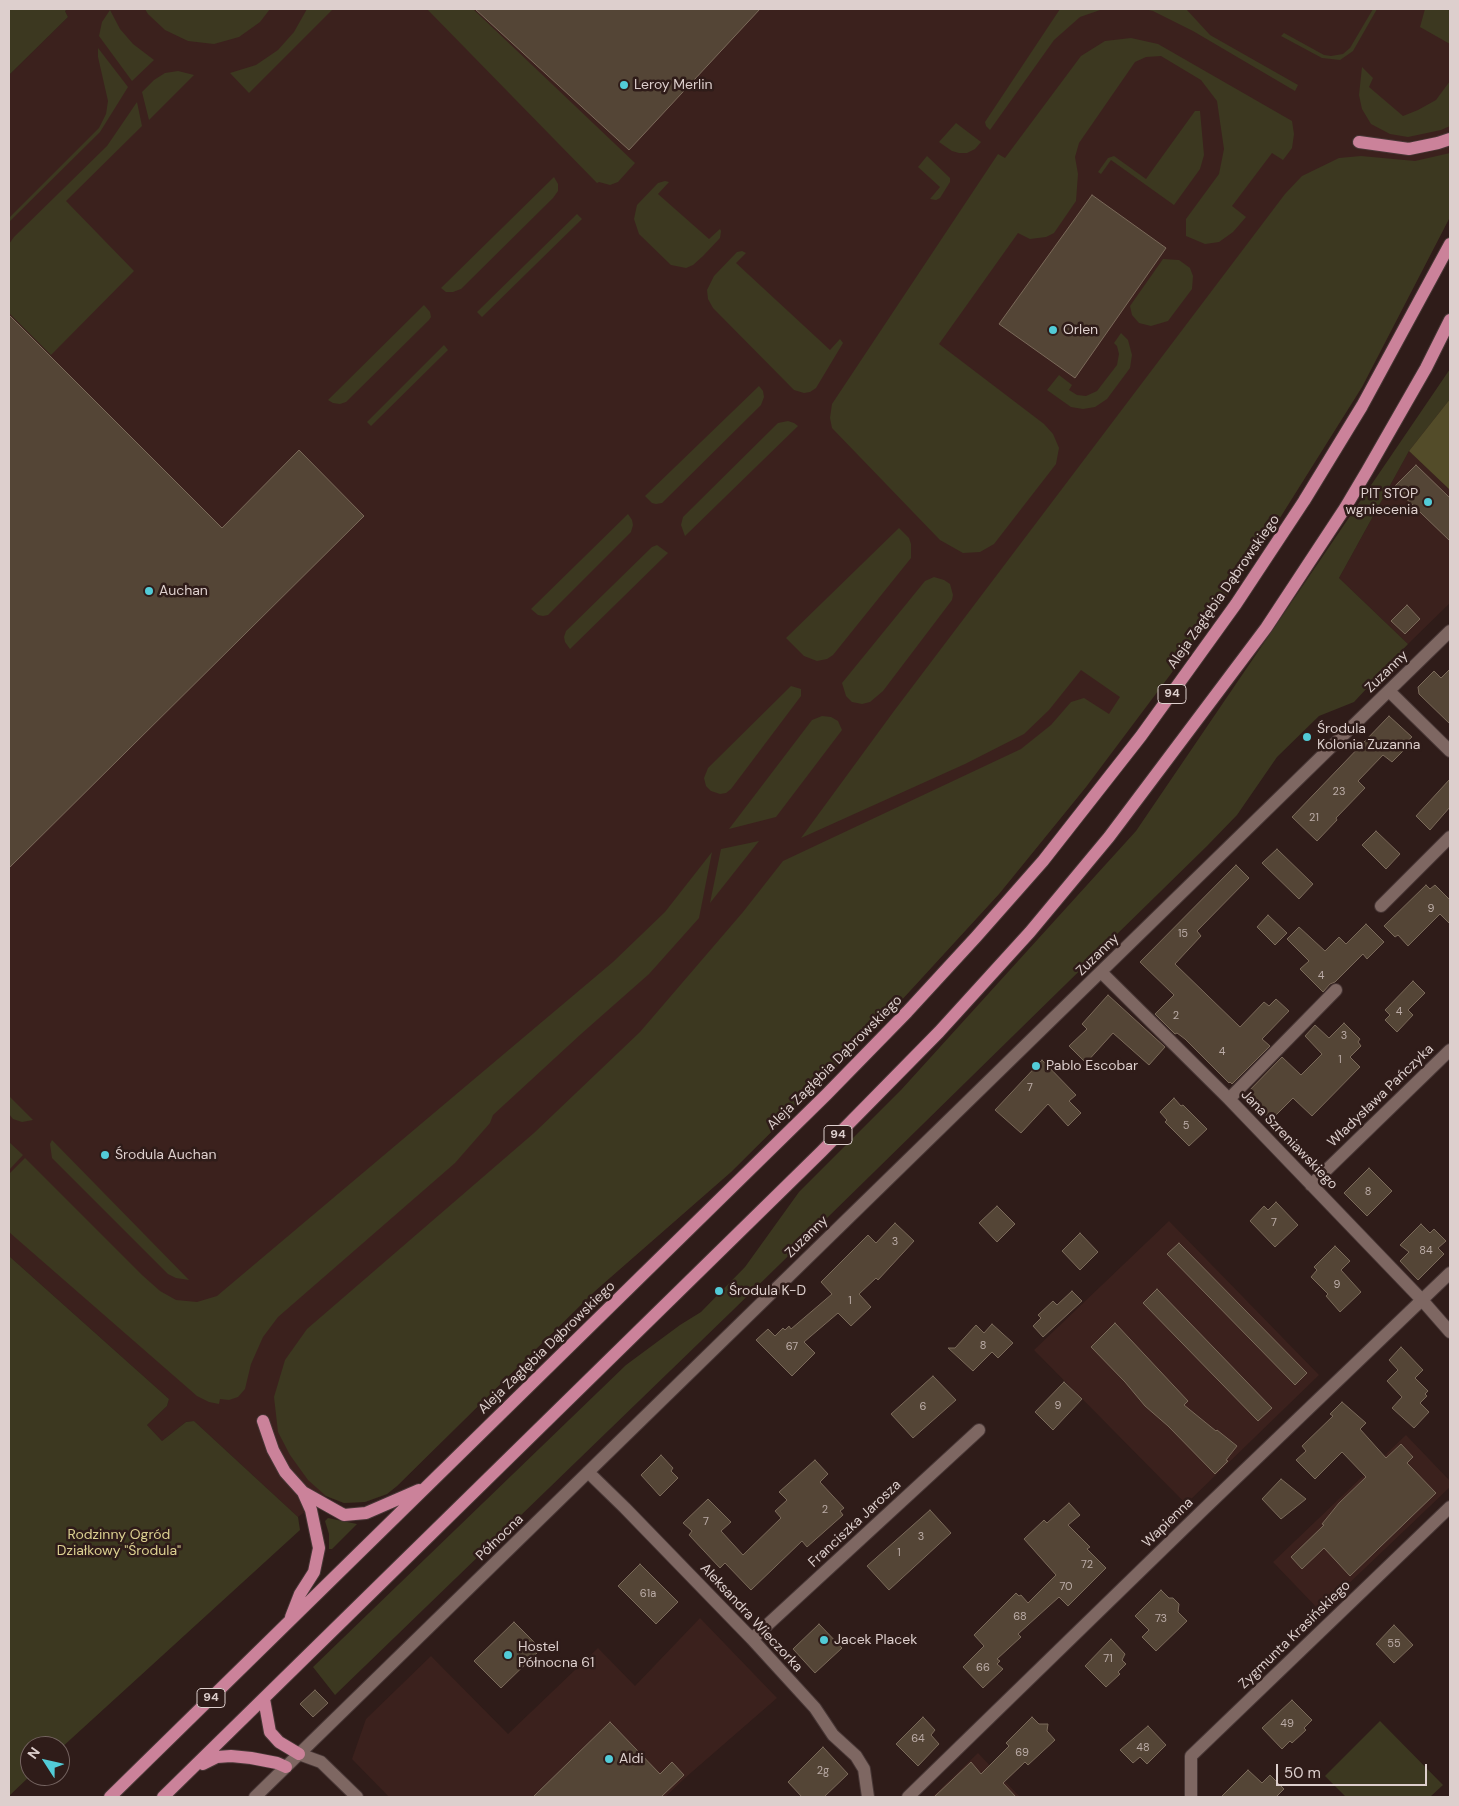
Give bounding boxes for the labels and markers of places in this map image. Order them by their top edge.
place label: Leroy Merlin [634,77,713,93]
marker: Leroy Merlin [618,79,630,91]
place label: Orlen [1063,322,1098,338]
marker: Orlen [1047,324,1059,336]
place label: PIT STOP wgniecenia [1345,486,1418,518]
marker: PIT STOP wgniecenia [1422,496,1434,508]
place label: Auchan [159,583,208,599]
marker: Auchan [143,585,155,597]
place label: Środula Kolonia Zuzanna [1317,721,1420,754]
marker: Środula Kolonia Zuzanna [1301,731,1313,743]
place label: Pablo Escobar [1046,1058,1138,1074]
marker: Pablo Escobar [1030,1060,1042,1072]
place label: Środula Auchan [115,1147,216,1163]
marker: Środula Auchan [99,1149,111,1161]
place label: Środula K-D [729,1283,806,1299]
marker: Środula K-D [713,1285,725,1297]
place label: Jacek Placek [834,1632,917,1648]
marker: Jacek Placek [818,1634,830,1646]
place label: Hostel Północna 61 [518,1639,594,1671]
marker: Hostel Północna 61 [502,1649,514,1661]
place label: Aldi [619,1751,644,1767]
marker: Aldi [603,1753,615,1765]

